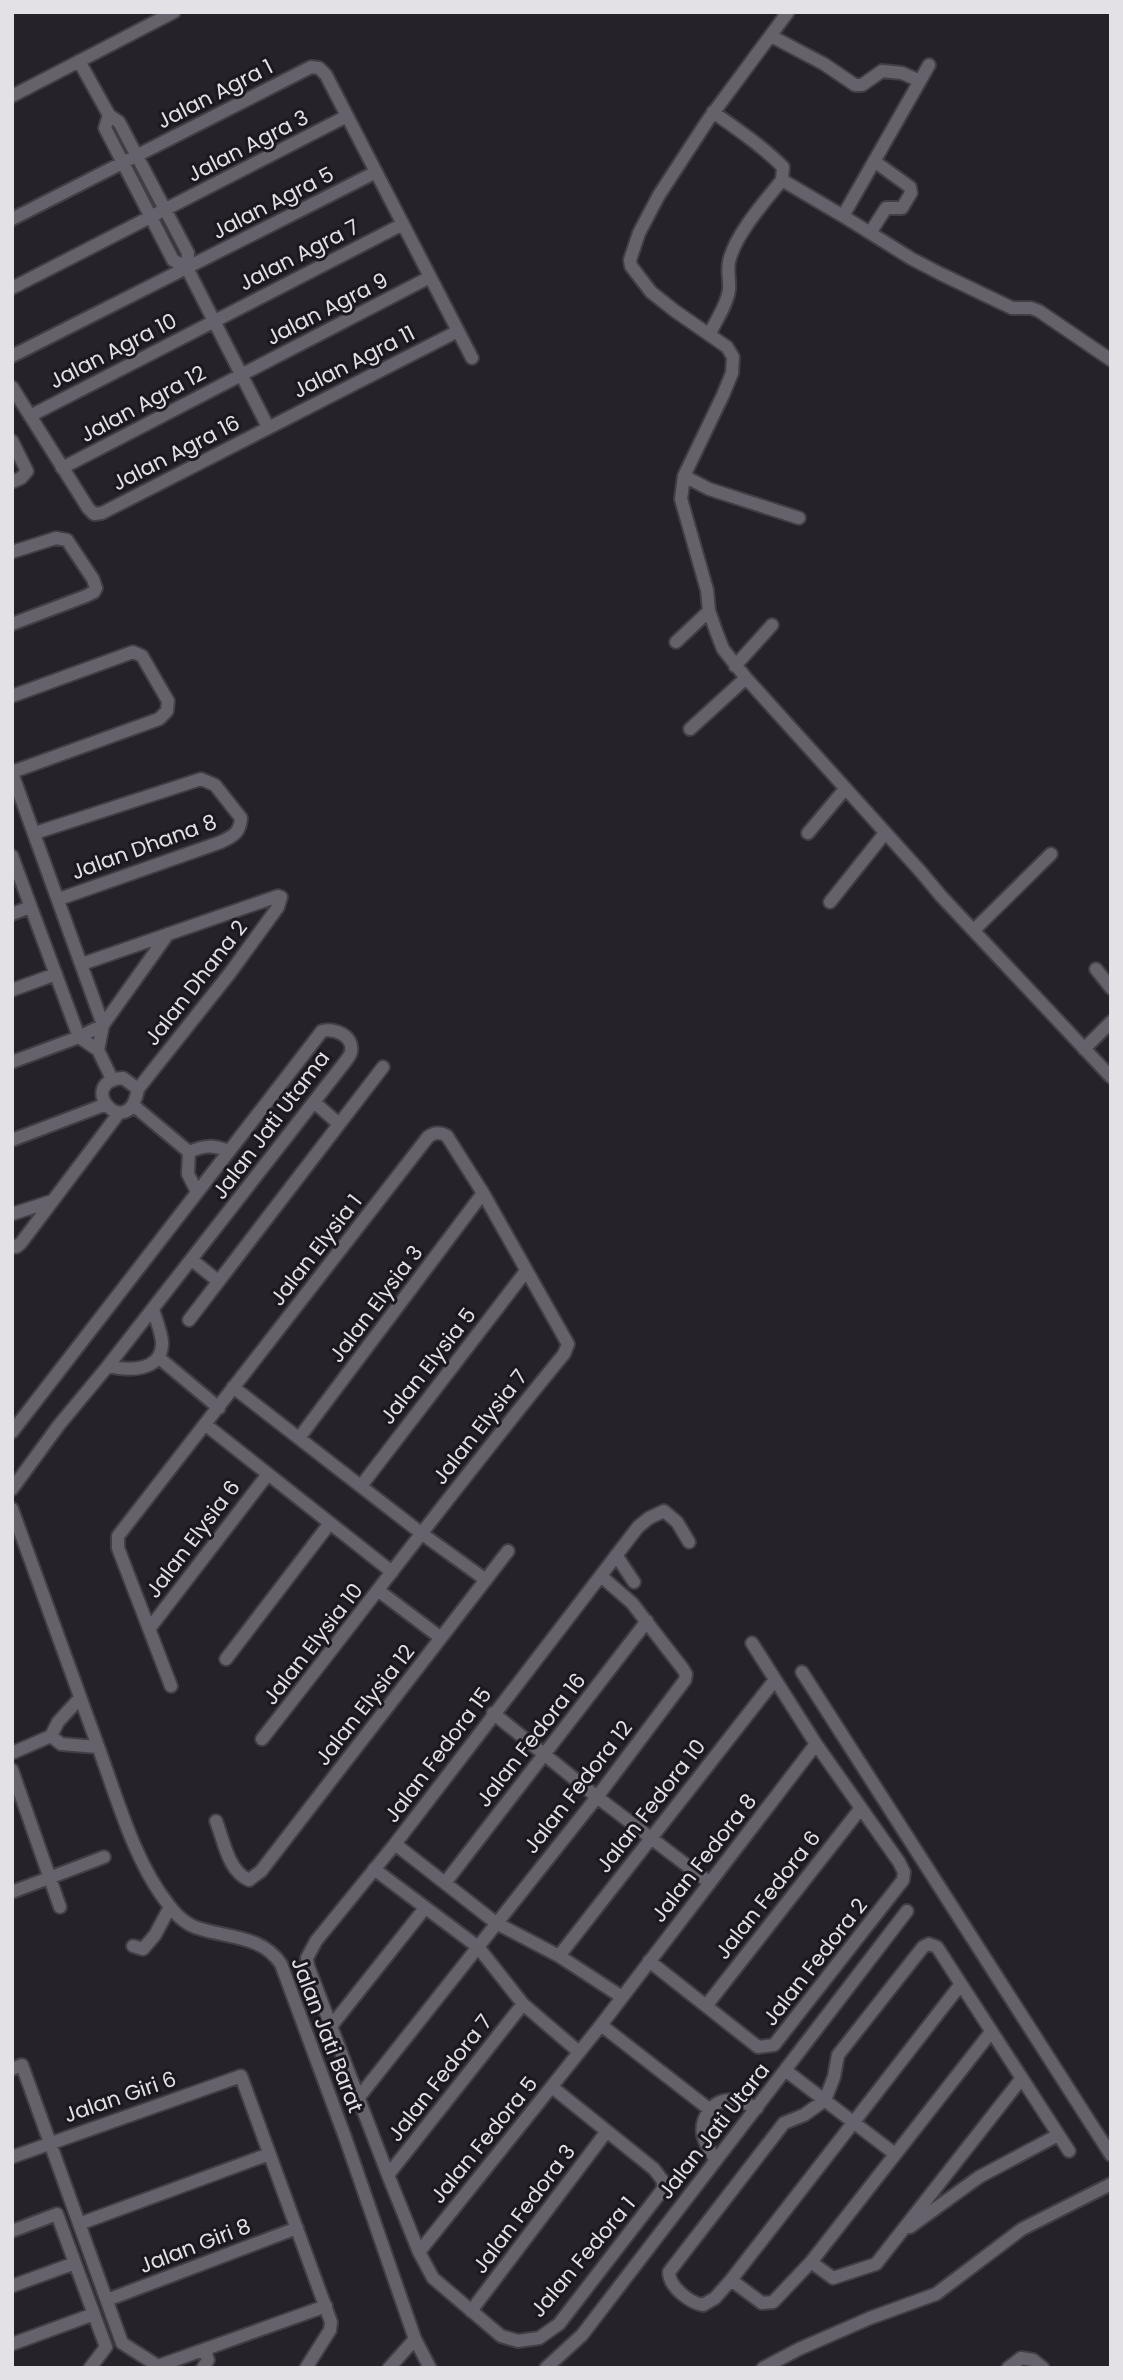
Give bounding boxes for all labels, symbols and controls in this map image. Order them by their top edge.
street label: Jalan Agra 1 [152,52,278,135]
street label: Jalan Agra 3 [182,103,313,188]
street label: Jalan Agra 5 [207,159,339,246]
street label: Jalan Agra 7 [234,212,364,297]
street label: Jalan Agra 9 [261,265,393,352]
street label: Jalan Agra 10 [44,306,182,395]
street label: Jalan Agra 11 [288,318,420,405]
street label: Jalan Agra 12 [75,358,211,449]
street label: Jalan Agra 16 [107,408,245,497]
street label: Jalan Dhana 8 [67,807,221,886]
street label: Jalan Dhana 2 [138,914,254,1051]
street label: Jalan Jati Utama [205,1044,336,1205]
street label: Jalan Elysia 1 [263,1188,368,1311]
street label: Jalan Elysia 3 [322,1239,429,1368]
street label: Jalan Elysia 5 [373,1301,482,1430]
street label: Jalan Elysia 7 [425,1363,534,1490]
street label: Jalan Elysia 6 [139,1474,247,1604]
street label: Jalan Elysia 10 [256,1577,369,1711]
street label: Jalan Elysia 12 [308,1638,421,1771]
street label: Jalan Fedora 16 [469,1667,592,1813]
street label: Jalan Fedora 15 [377,1681,498,1828]
street label: Jalan Fedora 12 [516,1714,639,1859]
street label: Jalan Fedora 10 [589,1733,712,1879]
street label: Jalan Fedora 8 [644,1787,763,1928]
street label: Jalan Fedora 6 [708,1824,827,1965]
street label: Jalan Fedora 2 [756,1892,874,2032]
street label: Jalan Jati Barat [285,1953,370,2117]
street label: Jalan Fedora 7 [381,2008,498,2147]
street label: Jalan Jati Utara [651,2057,776,2205]
street label: Jalan Giri 6 [60,2064,180,2129]
street label: Jalan Fedora 5 [423,2070,544,2209]
street label: Jalan Fedora 3 [465,2138,582,2279]
street label: Jalan Fedora 1 [524,2190,642,2323]
street label: Jalan Giri 8 [135,2211,255,2280]

